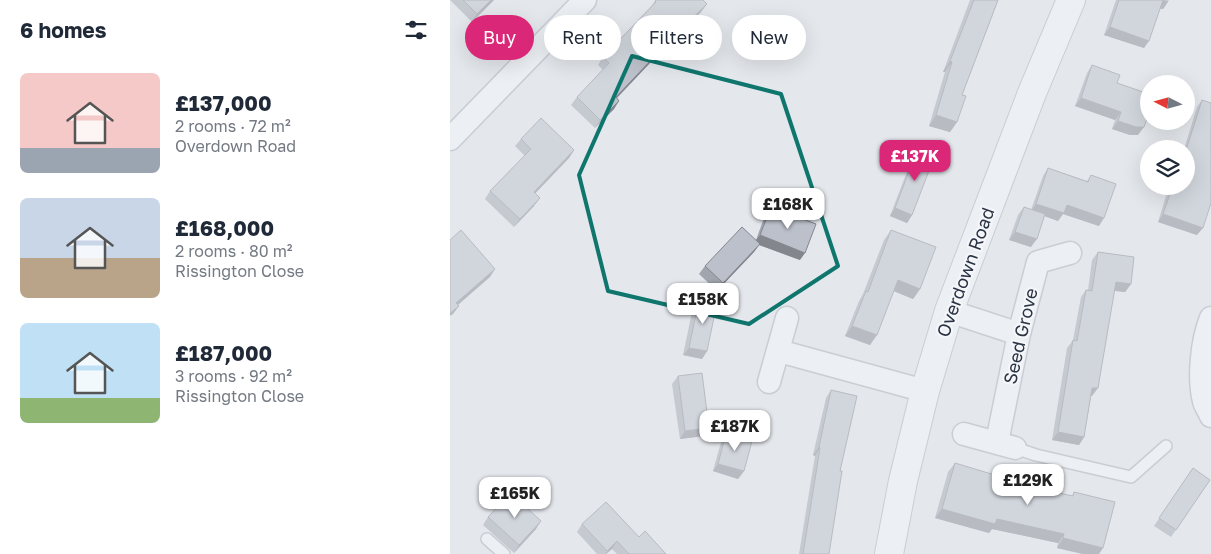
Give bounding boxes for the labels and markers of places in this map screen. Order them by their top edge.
pin: £137K [880,140,950,182]
pin: £168K [753,188,823,230]
pin: £158K [668,282,738,325]
pin: £187K [700,410,770,452]
pin: £129K [993,464,1063,506]
pin: £165K [480,476,550,519]

